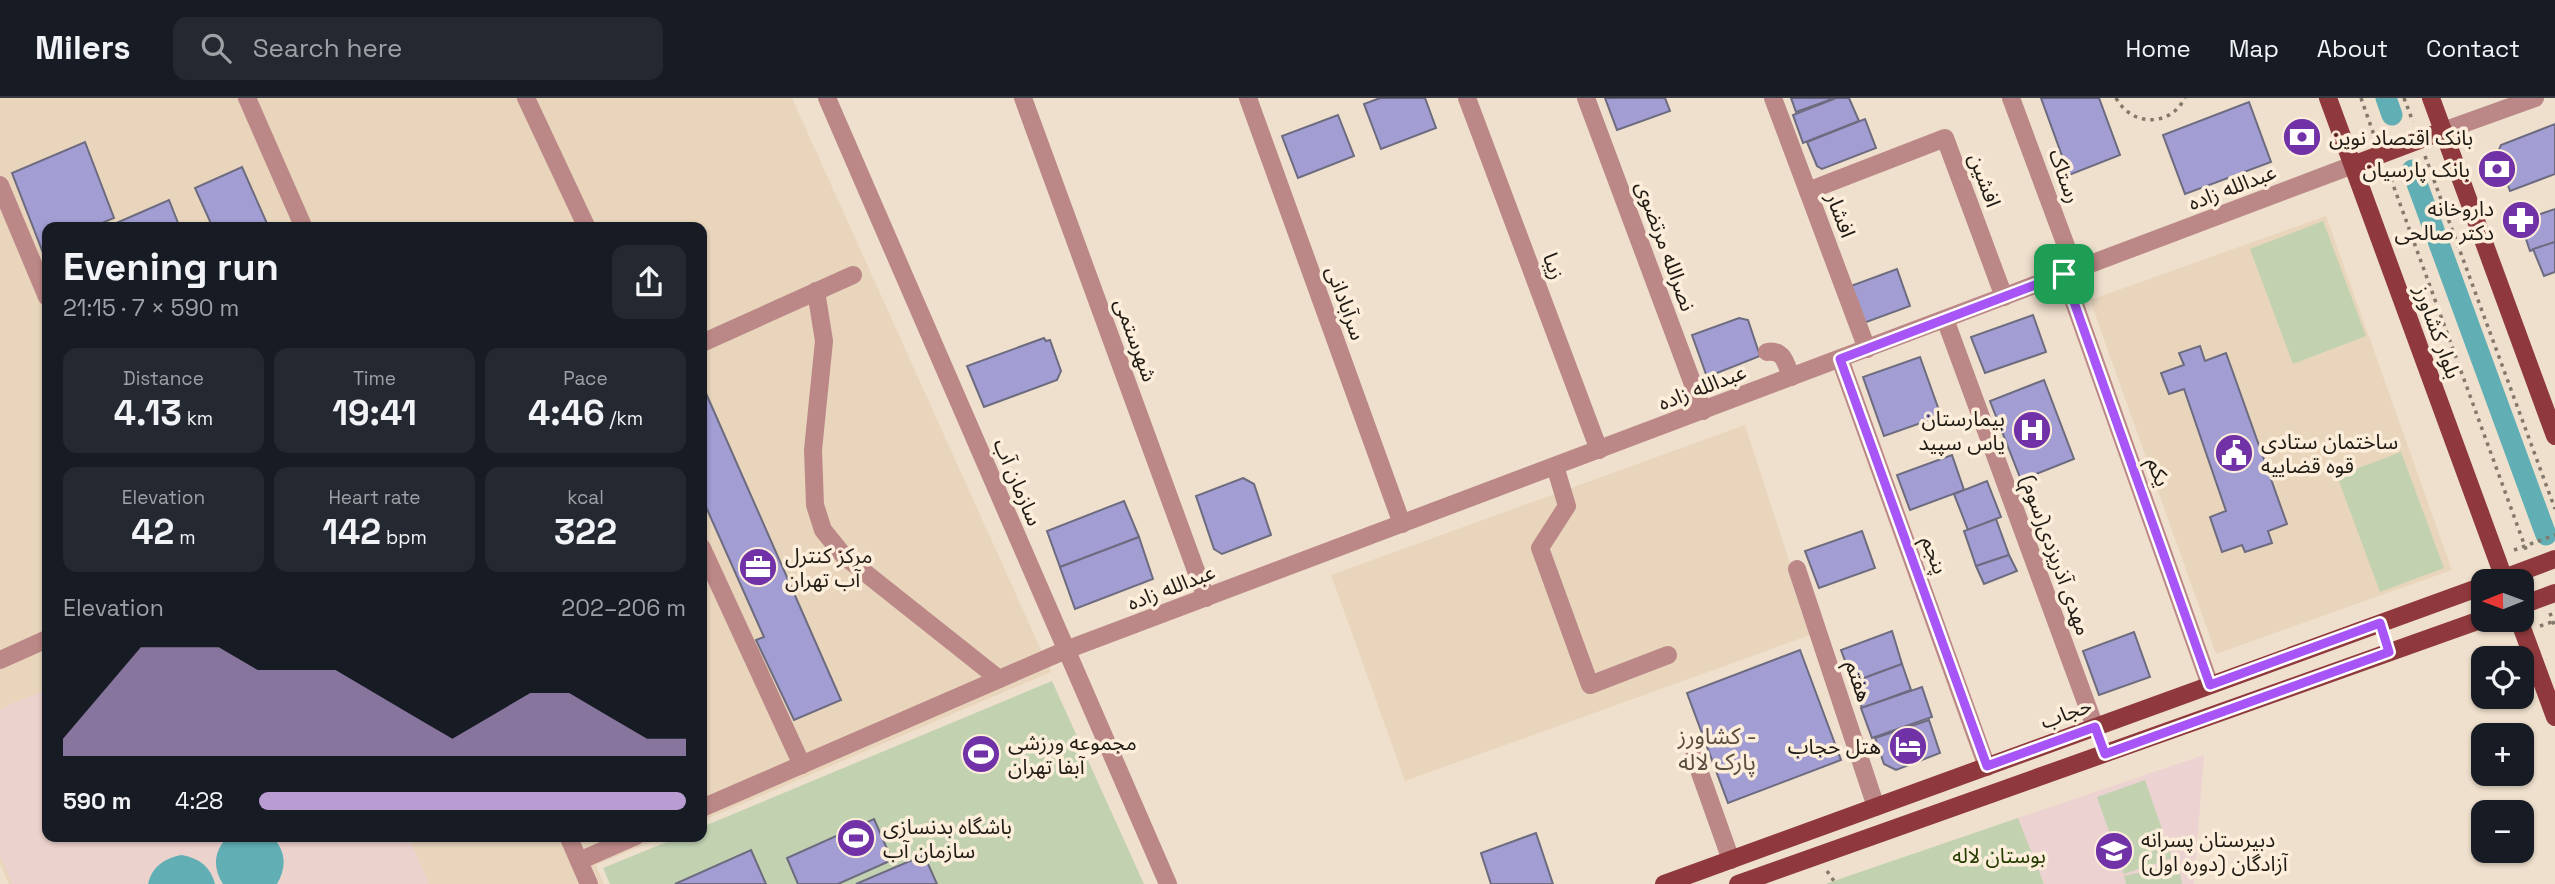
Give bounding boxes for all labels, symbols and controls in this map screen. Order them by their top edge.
search box [173,17,663,80]
text: Milers [35,27,131,69]
icon: search [197,29,235,67]
text: Search here [253,31,403,65]
text: Home [2125,33,2191,64]
text: Map [2229,33,2279,64]
text: About [2317,33,2388,64]
text: Contact [2426,33,2520,64]
bank icon: بانک اقتصاد نوین [2281,116,2323,158]
place label: بانک اقتصاد نوین [2329,124,2473,151]
street label: رستاک [2043,145,2087,207]
bank icon: بانک پارسیان [2476,148,2518,190]
street label: افشین [1963,149,2007,211]
place label: بانک پارسیان [2362,156,2470,183]
street label: عبدالله زاده [2184,158,2280,216]
street label: نصرالله مرتضوی [1630,177,1702,315]
street label: افشار [1820,188,1862,241]
place label: داروخانه دکتر صالحی [2394,195,2494,246]
pharmacy icon: داروخانه دکتر صالحی [2500,199,2542,241]
text: Evening run [63,243,279,291]
pin [2034,244,2094,304]
button: share [612,245,686,319]
street label: زیبا [1537,249,1571,283]
icon: arrive [2045,255,2083,293]
street label: سرآبادانی [1320,262,1372,344]
street label: بلوار کشاورز [2408,281,2467,382]
text: 21:15 · 7 × 590 m [63,293,239,323]
street label: شهرستمی [1108,295,1164,385]
street label: عبدالله زاده [1654,358,1750,416]
text: Distance [123,366,204,391]
text: Time [353,366,396,391]
text: Pace [563,366,608,391]
text: 4.13 [114,391,182,435]
text: 19:41 [332,391,417,435]
text: 4:46 [528,391,605,435]
place label: بیمارستان یاس سپید [1919,405,2005,456]
text: km [182,406,213,431]
text: /km [605,406,643,431]
hospital icon: بیمارستان یاس سپید [2011,409,2053,451]
place label: ساختمان ستادی قوه قضاییه [2261,428,2398,479]
public building icon: ساختمان ستادی قوه قضاییه [2213,432,2255,474]
street label: سازمان آب [988,434,1048,530]
street label: یکم [2140,454,2177,491]
street label: مهدی آذریزدی(سوم) [2012,471,2098,640]
text: Elevation [122,485,205,510]
text: Heart rate [328,485,421,510]
text: kcal [567,485,604,510]
text: 42 [131,510,174,554]
text: 142 [322,510,381,554]
text: 322 [554,510,617,554]
text: m [174,525,196,550]
text: bpm [381,525,427,550]
street label: پنجم [1914,532,1954,578]
place label: مرکز کنترل آب تهران [785,542,872,593]
office icon: مرکز کنترل آب تهران [737,546,779,588]
street label: عبدالله زاده [1123,558,1219,616]
north arrow [2471,569,2534,632]
map controls [2471,569,2534,863]
text: Elevation [63,593,164,623]
text: 202–206 m [561,593,686,623]
button: locate [2471,646,2534,709]
street label: هفتم [1838,657,1878,706]
street label: حجاب [2037,691,2095,735]
district label: کشاورز - پارک لاله [1677,721,1756,777]
button: + [2471,723,2534,786]
hotel icon: هتل حجاب [1887,725,1929,767]
place label: مجموعه ورزشی آبفا تهران [1008,729,1137,780]
sports icon: مجموعه ورزشی آبفا تهران [960,733,1002,775]
place label: هتل حجاب [1788,733,1881,760]
text: 590 m [63,786,131,816]
text: 4:28 [175,786,223,816]
button: − [2471,800,2534,863]
place label: باشگاه بدنسازی سازمان آب [883,813,1012,864]
sports icon: باشگاه بدنسازی سازمان آب [835,817,877,859]
place label: دبيرستان پسرانه آزادگان (دوره اول) [2141,826,2289,877]
school or university icon: دبيرستان پسرانه آزادگان (دوره اول) [2093,830,2135,872]
park label: بوستان لاله [1952,842,2046,869]

